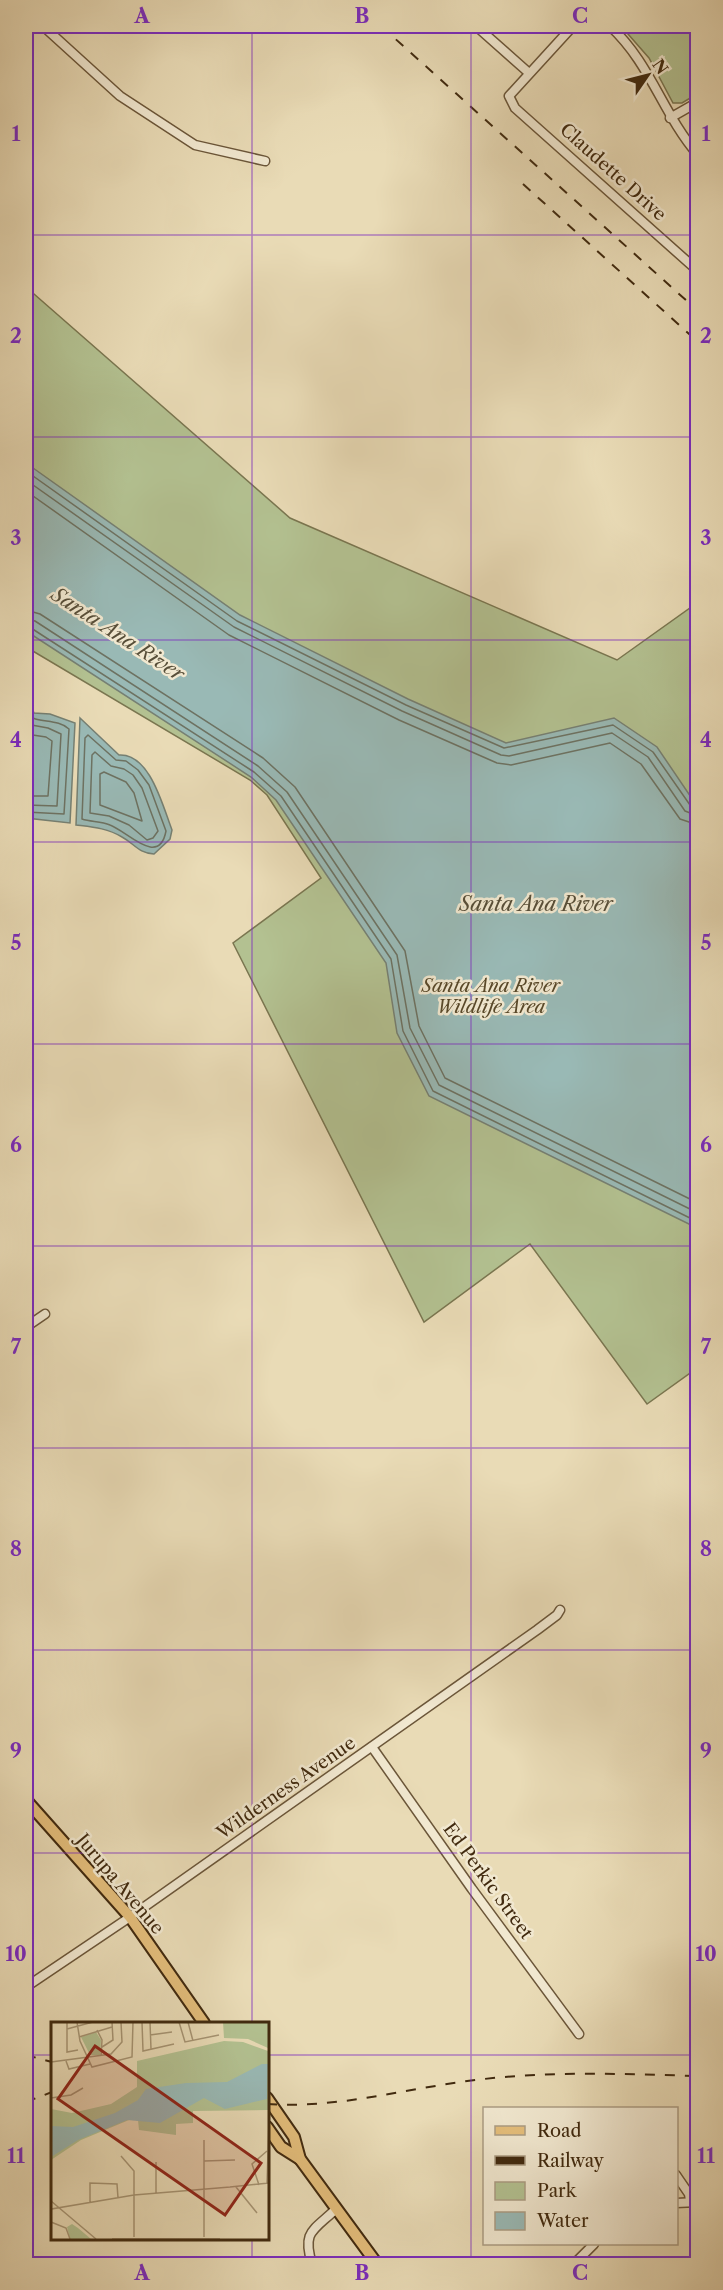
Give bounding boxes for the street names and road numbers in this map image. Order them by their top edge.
street label: Claudette Drive [555,119,671,225]
street label: Wilderness Avenue [212,1732,360,1845]
street label: Ed Perkic Street [438,1819,538,1944]
street label: Jurupa Avenue [70,1827,168,1939]

